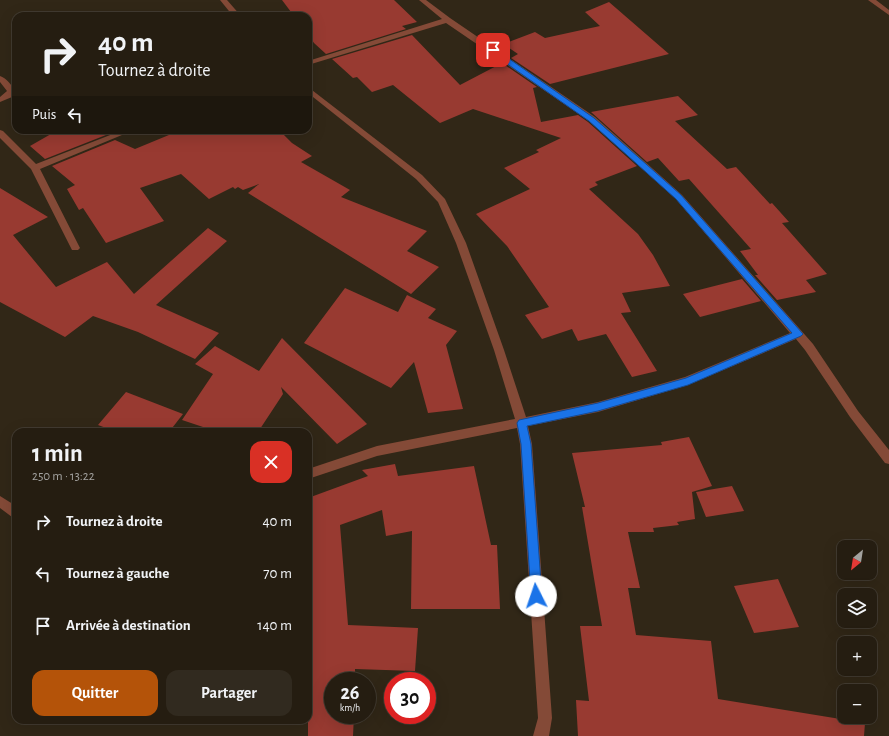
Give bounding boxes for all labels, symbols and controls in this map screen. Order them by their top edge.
icon: right [32,28,84,80]
text: 40 m [98,29,154,57]
pin [476,33,510,67]
icon: arrive [482,39,504,61]
text: Tournez à droite [98,62,211,80]
icon: left [64,104,86,126]
text: Puis [32,107,56,122]
button: close [250,441,292,483]
text: 1 min [32,442,83,466]
text: 250 m · 13:22 [32,470,95,483]
icon: right [32,511,54,533]
text: Tournez à droite [66,514,163,529]
text: 40 m [262,514,292,529]
north arrow [837,540,877,580]
map controls [837,540,877,724]
icon: left [32,563,54,585]
text: Tournez à gauche [66,566,169,581]
text: 70 m [263,566,292,581]
position arrow [515,575,557,617]
button: layers [837,588,877,628]
icon: arrive [32,615,54,637]
text: Arrivée à destination [66,618,191,633]
text: 140 m [257,618,292,633]
button: + [837,636,877,676]
button: Quitter [32,670,158,716]
button: Partager [166,670,292,716]
speed limit sign: 30 [384,672,436,724]
text: 26 [340,683,360,703]
button: − [837,684,877,724]
text: km/h [340,703,360,713]

